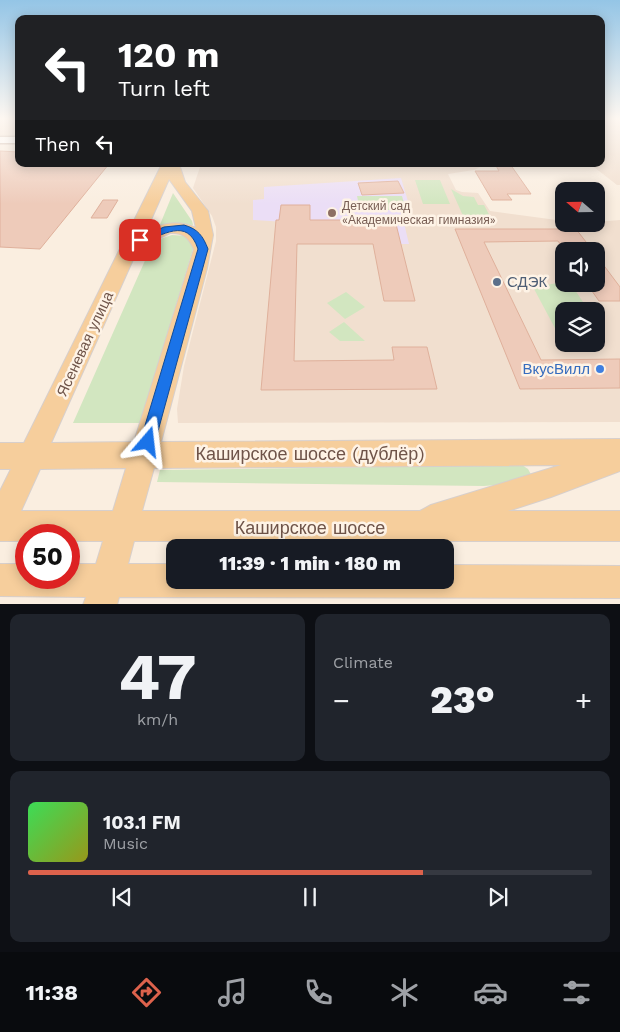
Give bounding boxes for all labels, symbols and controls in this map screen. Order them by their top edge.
text: 120 m [118,34,219,76]
icon: left [35,35,100,100]
text: Turn left [118,76,210,101]
icon: left [91,130,119,158]
text: Then [35,133,81,156]
north arrow [555,182,605,232]
map controls [555,182,605,352]
place label: Детский сад «Академическая гимназия» [342,199,496,227]
marker: Детский сад «Академическая гимназия» [326,207,338,219]
pin [119,219,161,261]
icon: arrive [126,226,154,254]
button: sound [555,242,605,292]
place label: СДЭК [507,273,547,291]
marker: СДЭК [491,276,503,288]
street label: Ясеневая улица [53,288,118,399]
button: layers [555,302,605,352]
place label: ВкусВилл [523,360,590,378]
marker: ВкусВилл [594,363,606,375]
position arrow [121,415,173,467]
street label: Каширское шоссе (дублёр) [195,443,425,464]
street label: Каширское шоссе [235,517,385,538]
speed limit sign: 50 [15,524,80,589]
text: 11:39 · 1 min · 180 m [219,552,401,575]
text: 47 [118,639,197,715]
text: Climate [333,653,393,672]
text: 23° [430,678,495,722]
text: − [333,684,350,717]
text: + [575,684,592,717]
text: km/h [137,710,178,729]
text: 103.1 FM [103,811,181,834]
text: Music [103,834,148,853]
icon: previous [108,883,136,911]
icon: pause [296,883,324,911]
icon: next [484,883,512,911]
icon: directions [129,975,164,1010]
icon: music [215,975,250,1010]
icon: phone [301,975,336,1010]
icon: climate [387,975,422,1010]
icon: car [473,975,508,1010]
icon: filters [559,975,594,1010]
text: 11:38 [26,980,78,1005]

